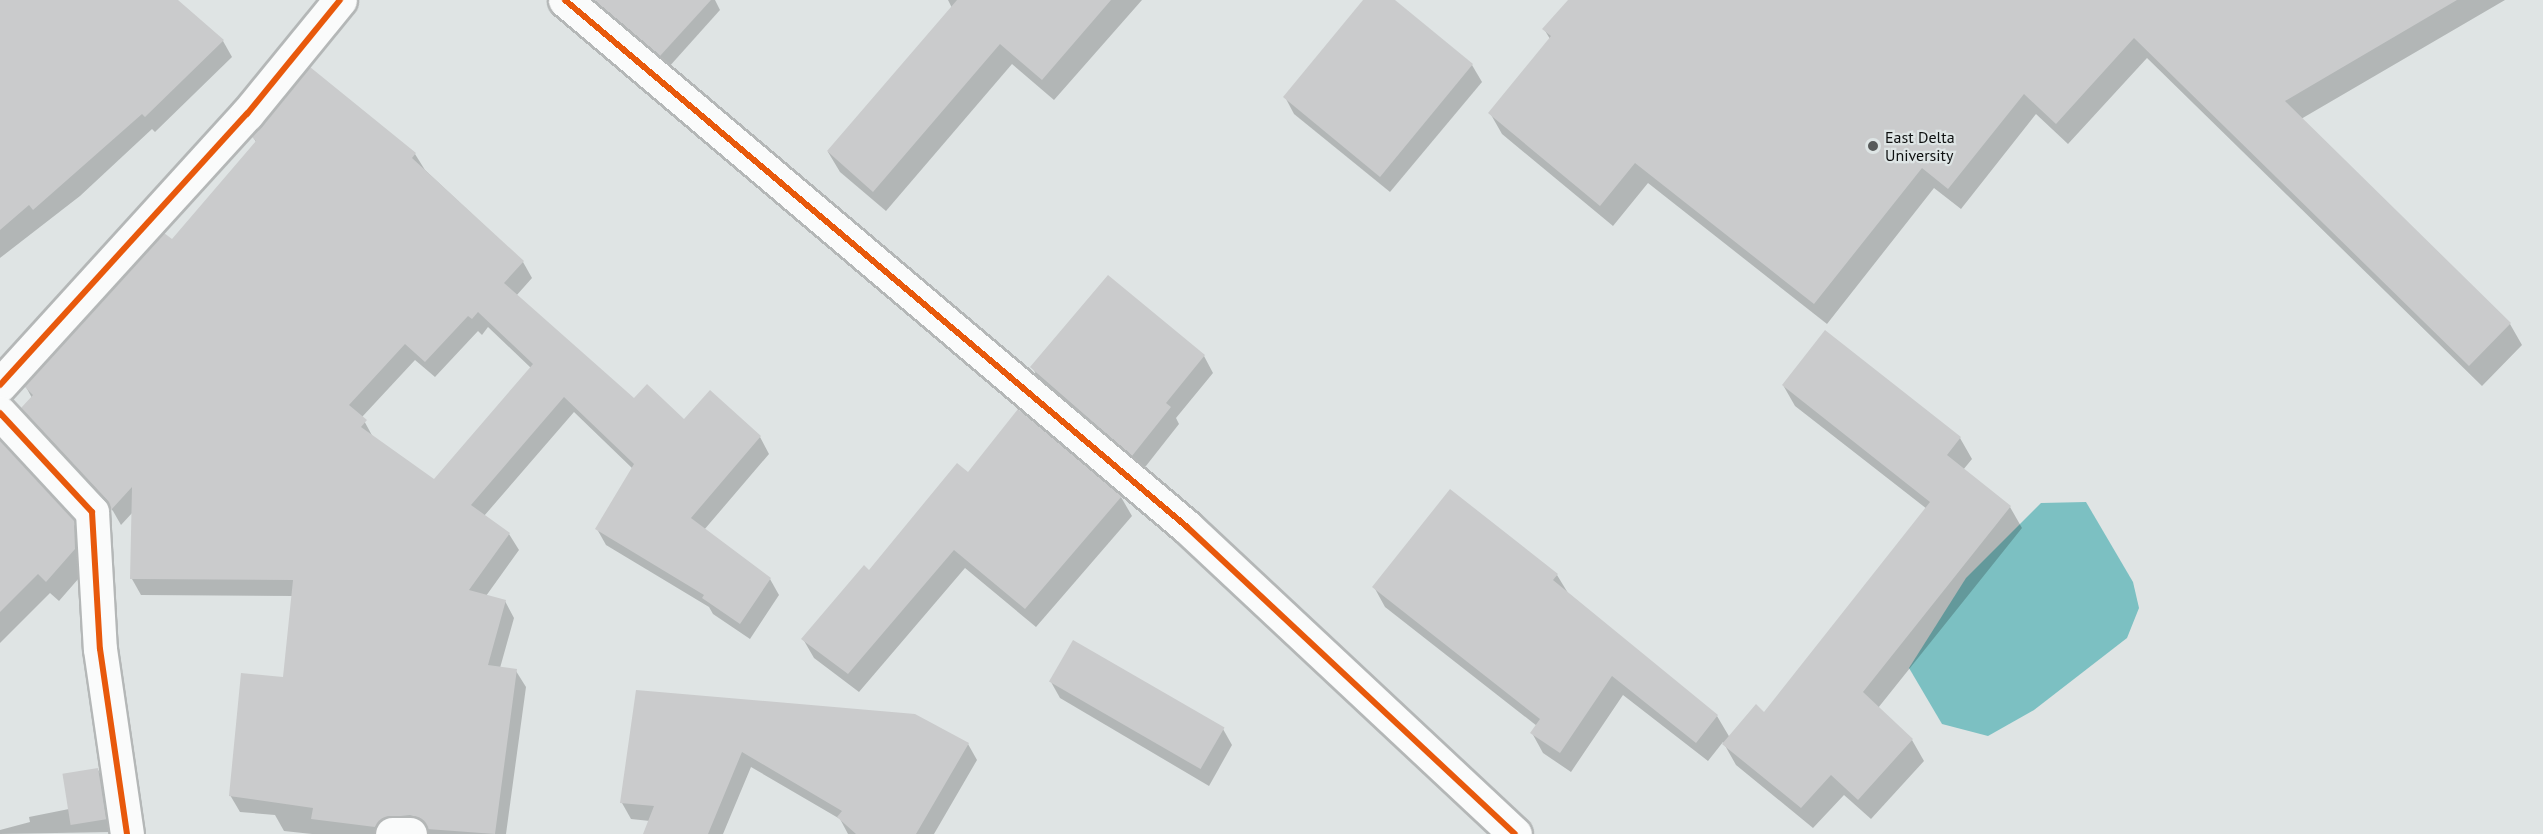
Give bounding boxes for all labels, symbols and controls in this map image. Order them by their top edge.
place label: East Delta University [1885,127,1955,165]
marker: East Delta University [1866,139,1880,153]

